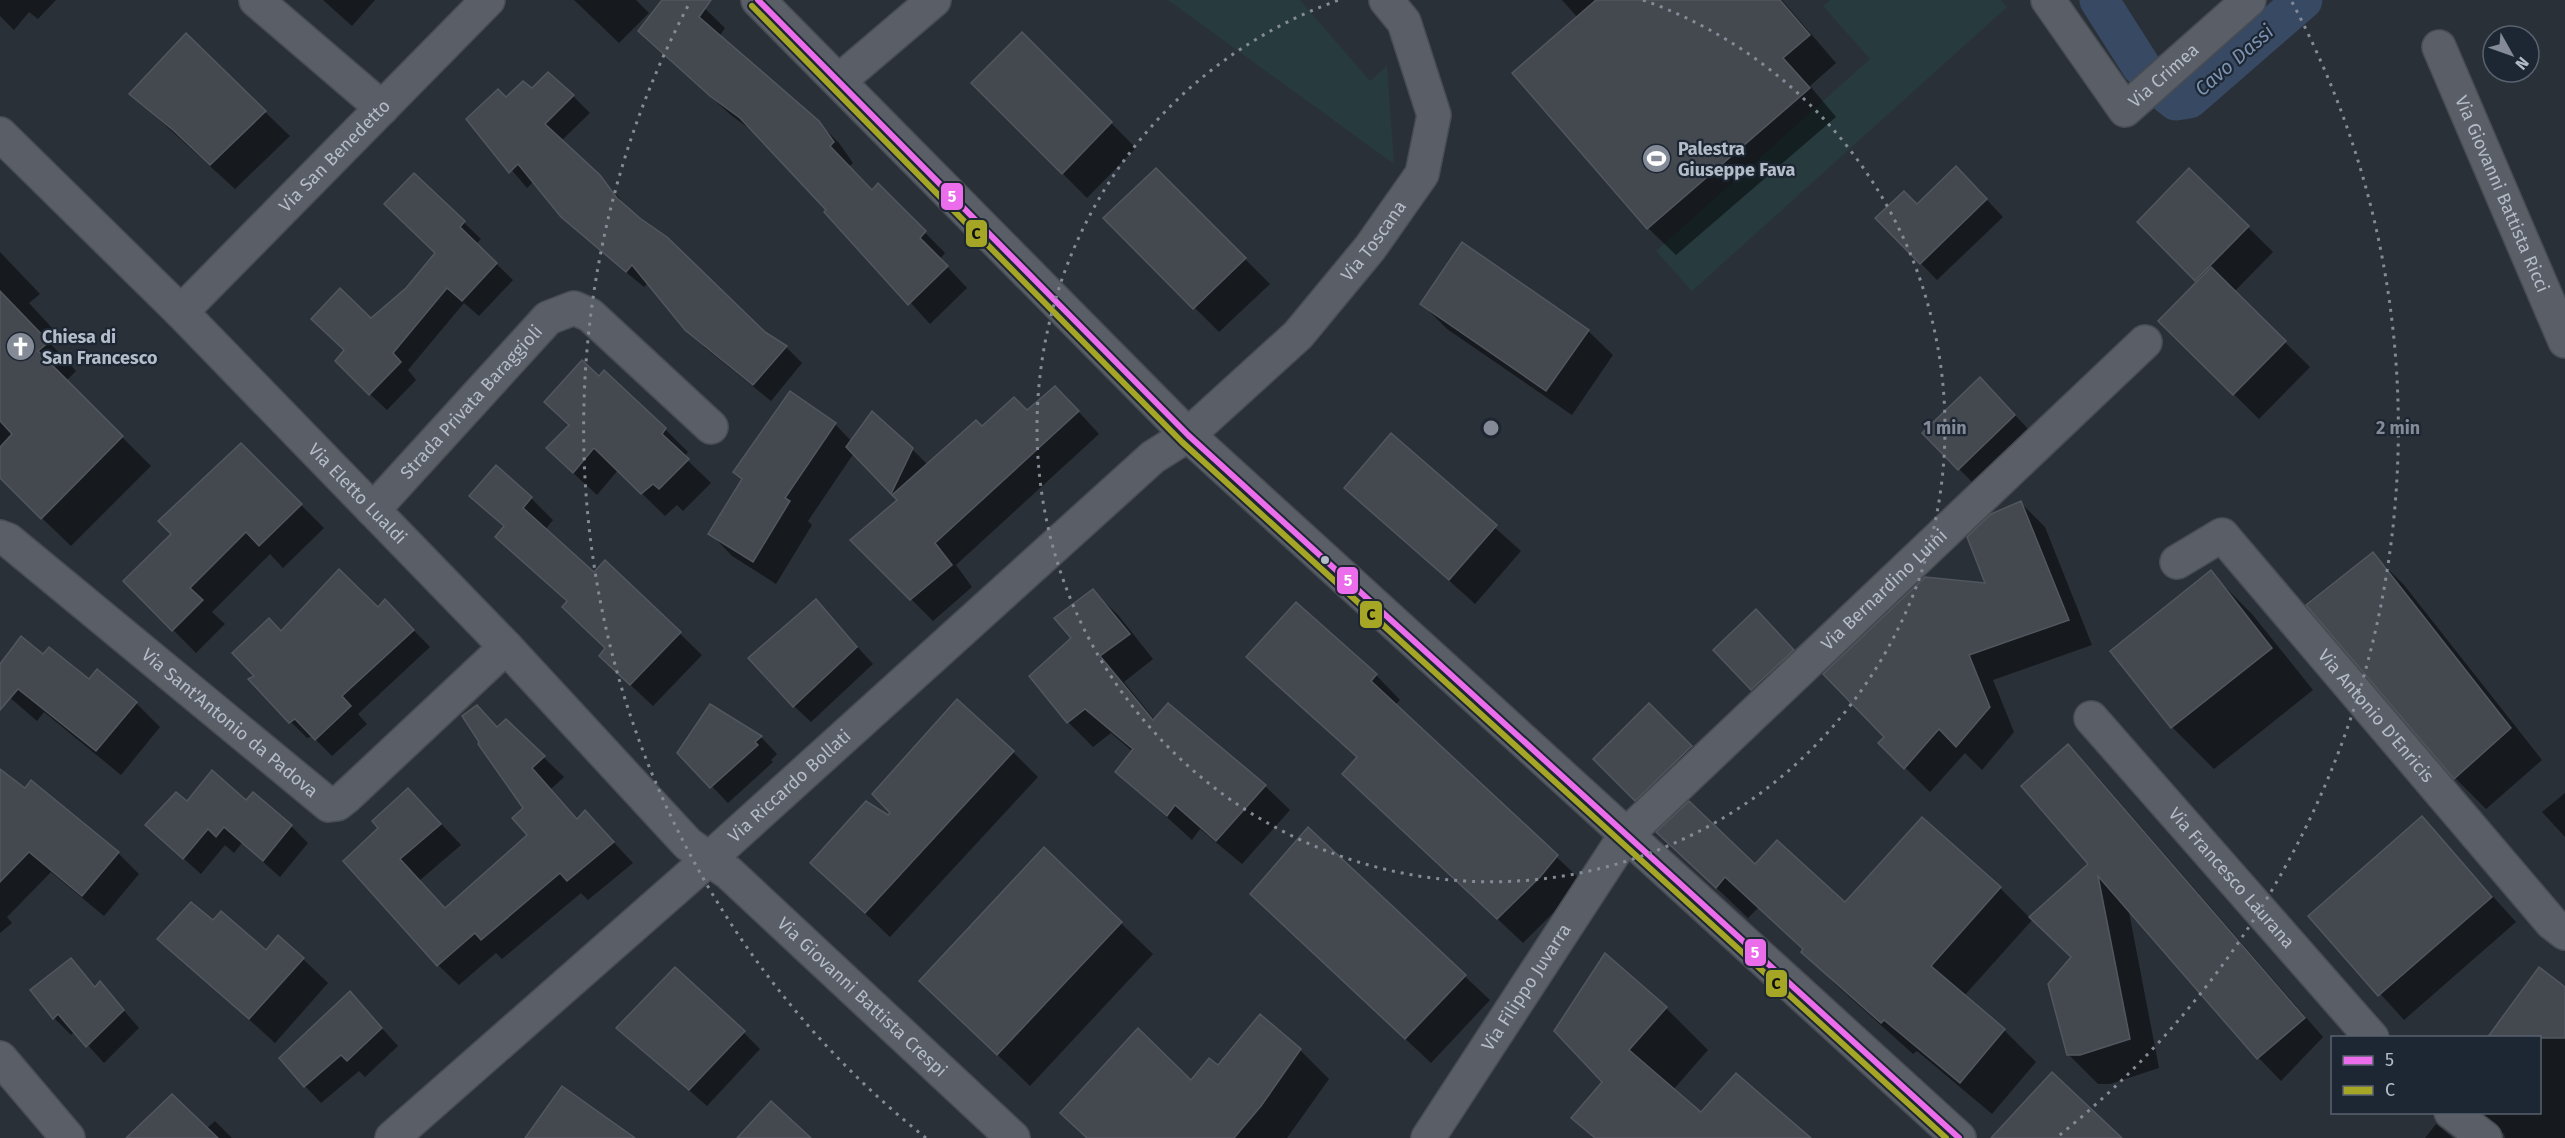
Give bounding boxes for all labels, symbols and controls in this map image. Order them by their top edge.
water label: Cavo Dassi [2190,19,2279,101]
north arrow [2481,24,2541,84]
street label: Via Crimea [2124,39,2203,113]
text: N [2511,53,2533,73]
street label: Via Giovanni Battista Ricci [2450,92,2554,296]
street label: Via San Benedetto [274,95,395,217]
place label: Palestra Giuseppe Fava [1678,138,1795,181]
sports icon: Palestra Giuseppe Fava [1641,143,1673,175]
line badge: 5 [940,182,964,211]
text: 5 [948,187,957,206]
street label: Via Toscana [1336,196,1411,286]
line badge: C [965,219,988,248]
text: C [971,224,981,243]
street label: Strada Privata Baraggioli [396,321,547,484]
place label: Chiesa di San Francesco [42,326,157,369]
church icon: Chiesa di San Francesco [5,331,37,363]
text: 1 min [1923,417,1967,439]
text: 2 min [2376,417,2420,439]
centre of rings [1481,418,1501,438]
street label: Via Eletto Lualdi [303,439,411,549]
street label: Via Bernardino Luini [1816,525,1952,655]
unlabelled marker [1319,554,1331,566]
line badge: 5 [1336,566,1359,595]
text: 5 [1344,571,1353,590]
line badge: C [1359,600,1383,629]
text: C [1366,605,1376,624]
street label: Via Sant'Antonio da Padova [137,644,322,802]
street label: Via Antonio D'Enricis [2313,645,2439,787]
street label: Via Riccardo Bollati [724,725,856,847]
street label: Via Francesco Laurana [2164,803,2299,953]
street label: Via Giovanni Battista Crespi [773,913,952,1082]
street label: Via Filippo Juvarra [1477,919,1576,1055]
line badge: 5 [1744,938,1767,967]
text: 5 [1751,943,1760,962]
line badge: C [1765,969,1788,998]
text: C [1771,974,1781,993]
legend [2331,1036,2541,1114]
text: 5 [2385,1049,2394,1071]
text: C [2385,1079,2395,1101]

